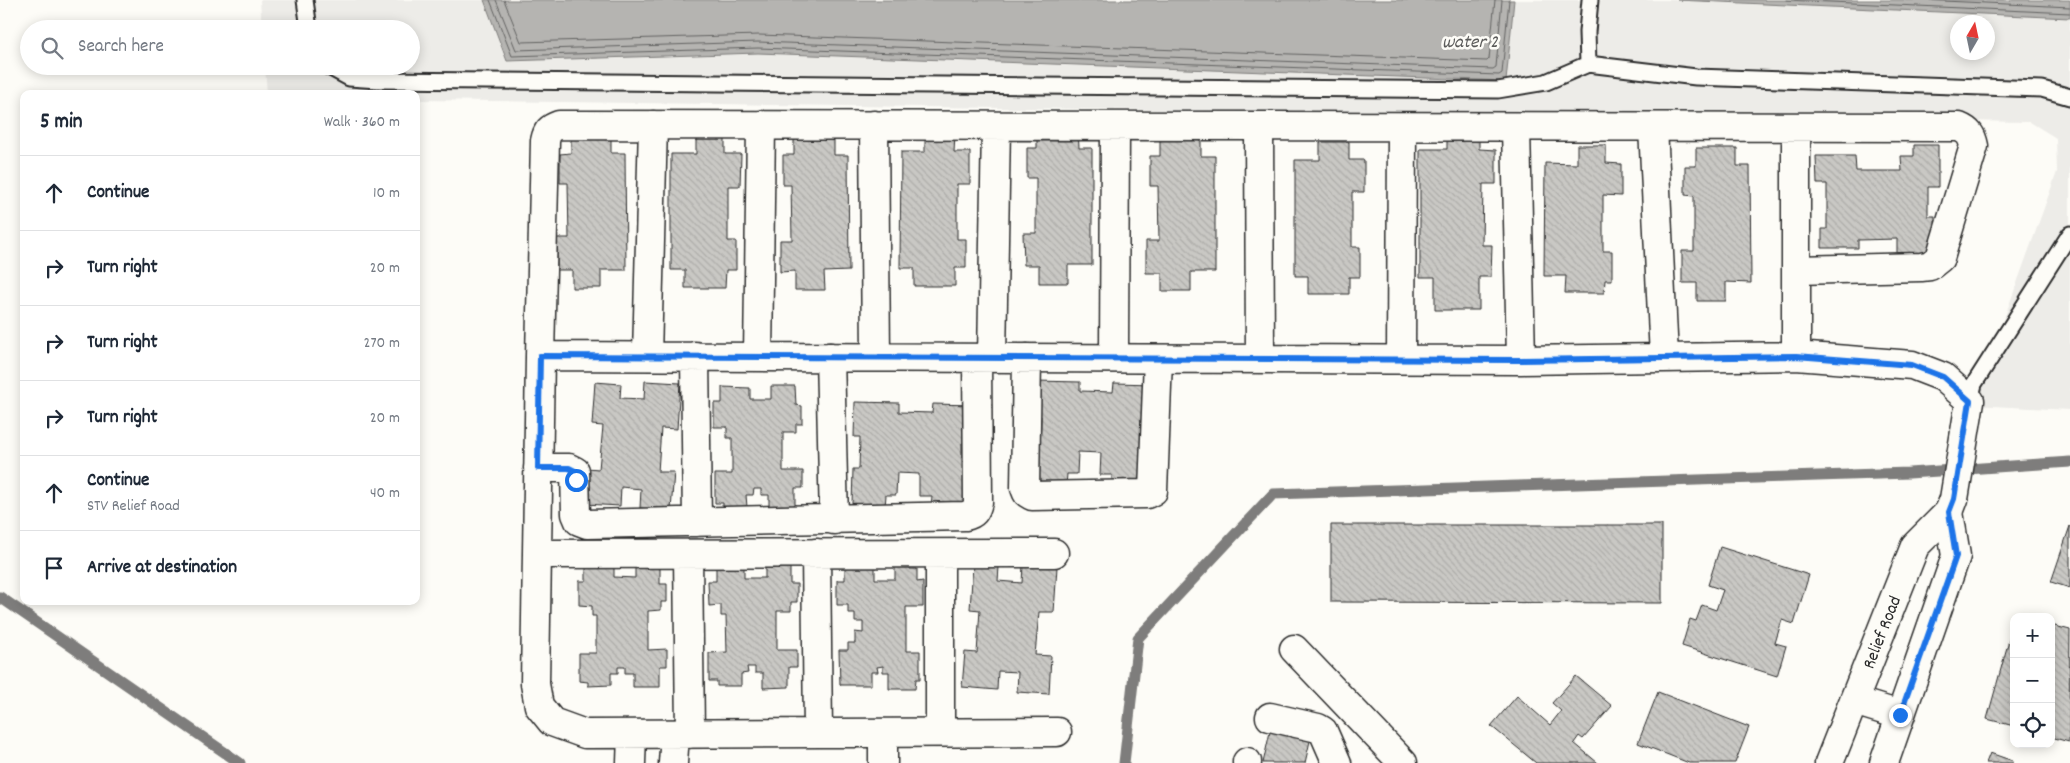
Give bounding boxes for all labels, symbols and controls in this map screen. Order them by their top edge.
north arrow [1950,15,1995,60]
search box [20,20,420,75]
water label: water 2 [1442,30,1499,57]
icon: search [38,34,66,62]
text: Search here [78,34,164,61]
text: 5 min [40,108,83,138]
text: Walk · 360 m [324,111,400,134]
icon: ahead [40,179,68,207]
text: Continue [87,180,149,207]
text: 10 m [373,182,400,205]
icon: right [40,254,68,282]
text: Turn right [87,255,158,282]
text: 20 m [370,257,400,280]
icon: right [40,329,68,357]
text: Turn right [87,330,158,357]
text: 270 m [364,332,400,355]
icon: right [40,404,68,432]
text: Turn right [87,405,158,432]
text: 20 m [370,407,400,430]
text: Continue [87,468,149,495]
route start [565,469,588,492]
icon: ahead [40,479,68,507]
text: 40 m [370,482,400,505]
text: STV Relief Road [87,495,180,518]
icon: arrive [40,554,68,582]
text: Arrive at destination [87,555,237,582]
street label: Relief Road [1858,593,1909,673]
map controls [2010,613,2055,748]
button: + [2010,613,2055,658]
button: − [2010,658,2055,703]
button: locate [2010,703,2055,748]
route end [1889,704,1912,727]

